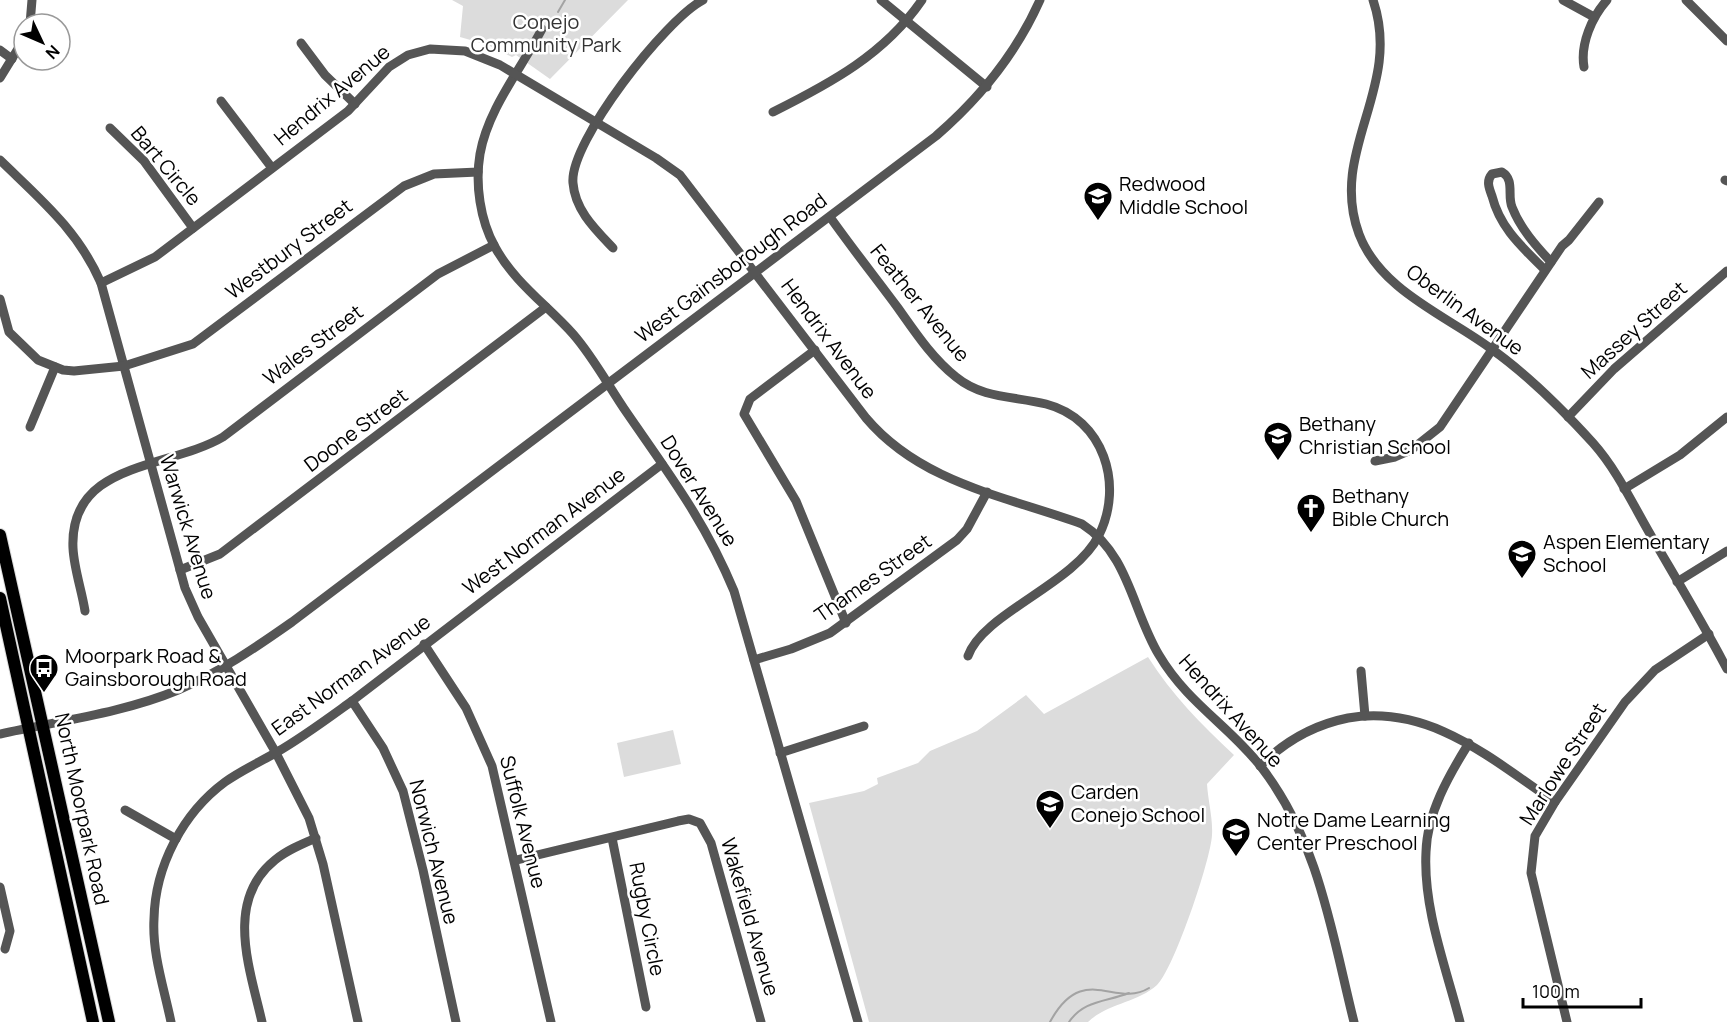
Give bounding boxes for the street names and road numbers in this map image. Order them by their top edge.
street label: Hendrix Avenue [268,38,395,151]
street label: Bart Circle [125,120,207,211]
street label: West Gainsborough Road [629,187,832,349]
street label: Westbury Street [220,192,357,305]
street label: Feather Avenue [865,238,976,367]
street label: Oberlin Avenue [1401,258,1529,361]
street label: Hendrix Avenue [775,273,883,404]
street label: Massey Street [1575,275,1692,384]
street label: Wales Street [257,298,368,391]
street label: Doone Street [298,382,413,477]
street label: Dover Avenue [655,430,744,551]
street label: Warwick Avenue [154,451,223,602]
street label: West Norman Avenue [457,461,630,601]
street label: Thames Street [809,527,936,628]
street label: East Norman Avenue [266,608,436,741]
street label: Hendrix Avenue [1173,648,1289,773]
street label: Marlowe Street [1513,697,1612,830]
street label: North Moorpark Road [49,710,116,907]
street label: Suffolk Avenue [494,753,553,891]
street label: Norwich Avenue [403,777,466,927]
street label: Wakefield Avenue [715,835,786,999]
street label: Rugby Circle [623,860,672,978]

